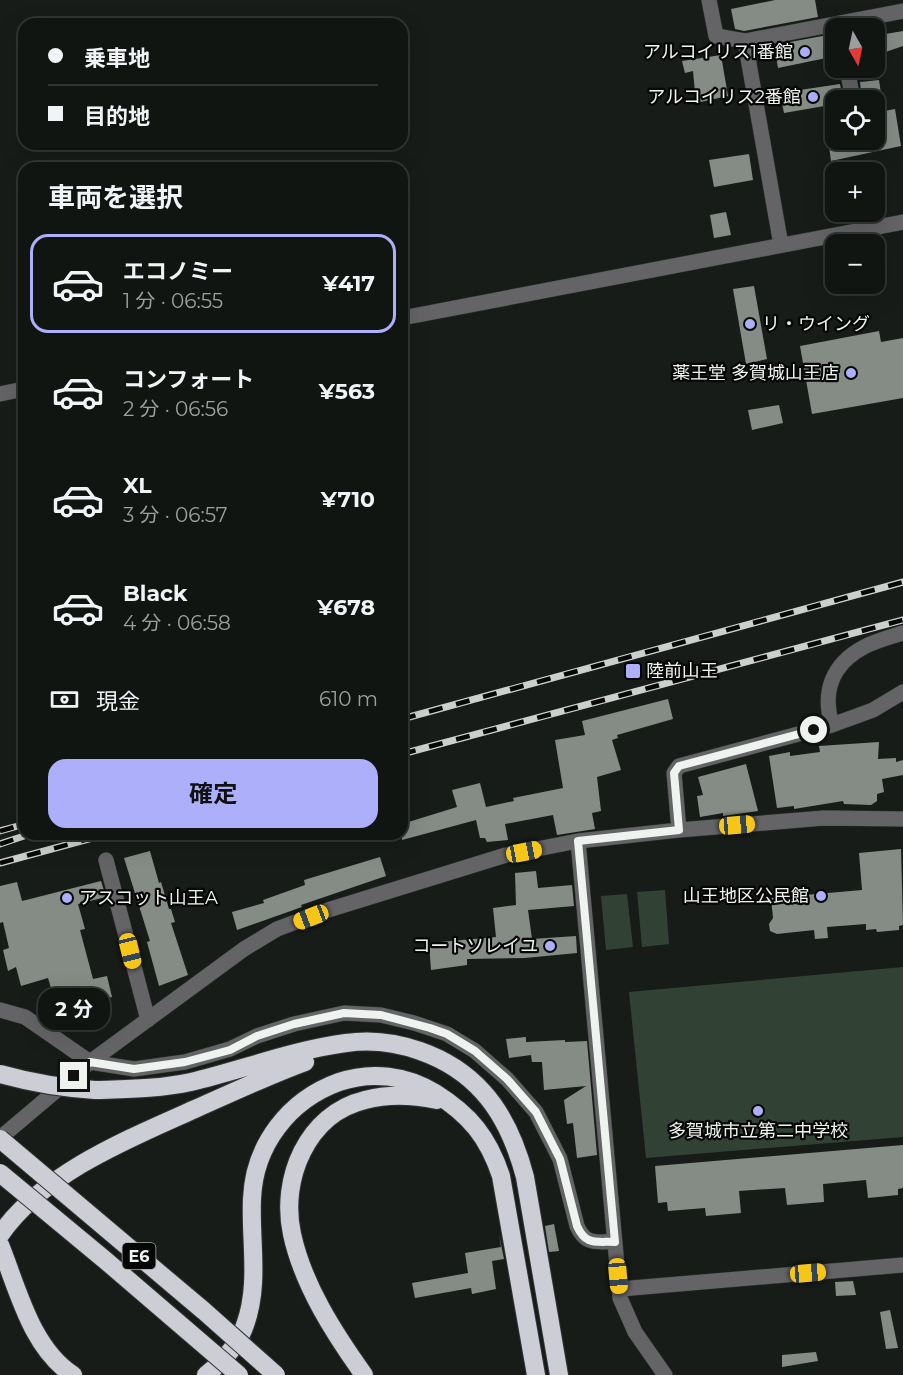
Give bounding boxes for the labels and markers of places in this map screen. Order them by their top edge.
place label: アルコイリス1番館 [643,41,793,63]
marker: アルコイリス1番館 [798,45,812,59]
place label: アルコイリス2番館 [647,86,801,108]
marker: アルコイリス2番館 [806,90,820,104]
place label: リ・ウイング [762,313,870,335]
marker: リ・ウイング [743,317,757,331]
place label: 薬王堂 多賀城山王店 [672,362,839,384]
marker: 薬王堂 多賀城山王店 [844,366,858,380]
place label: 陸前山王 [646,660,718,682]
marker: 陸前山王 [624,662,642,680]
place label: 山王地区公民館 [683,885,809,907]
place label: アスコット山王A [79,887,218,909]
marker: 山王地区公民館 [814,889,828,903]
marker: アスコット山王A [60,891,74,905]
place label: コートソレイユ [412,935,538,957]
marker: コートソレイユ [543,939,557,953]
marker: 多賀城市立第二中学校 [751,1104,765,1118]
place label: 多賀城市立第二中学校 [668,1120,848,1142]

